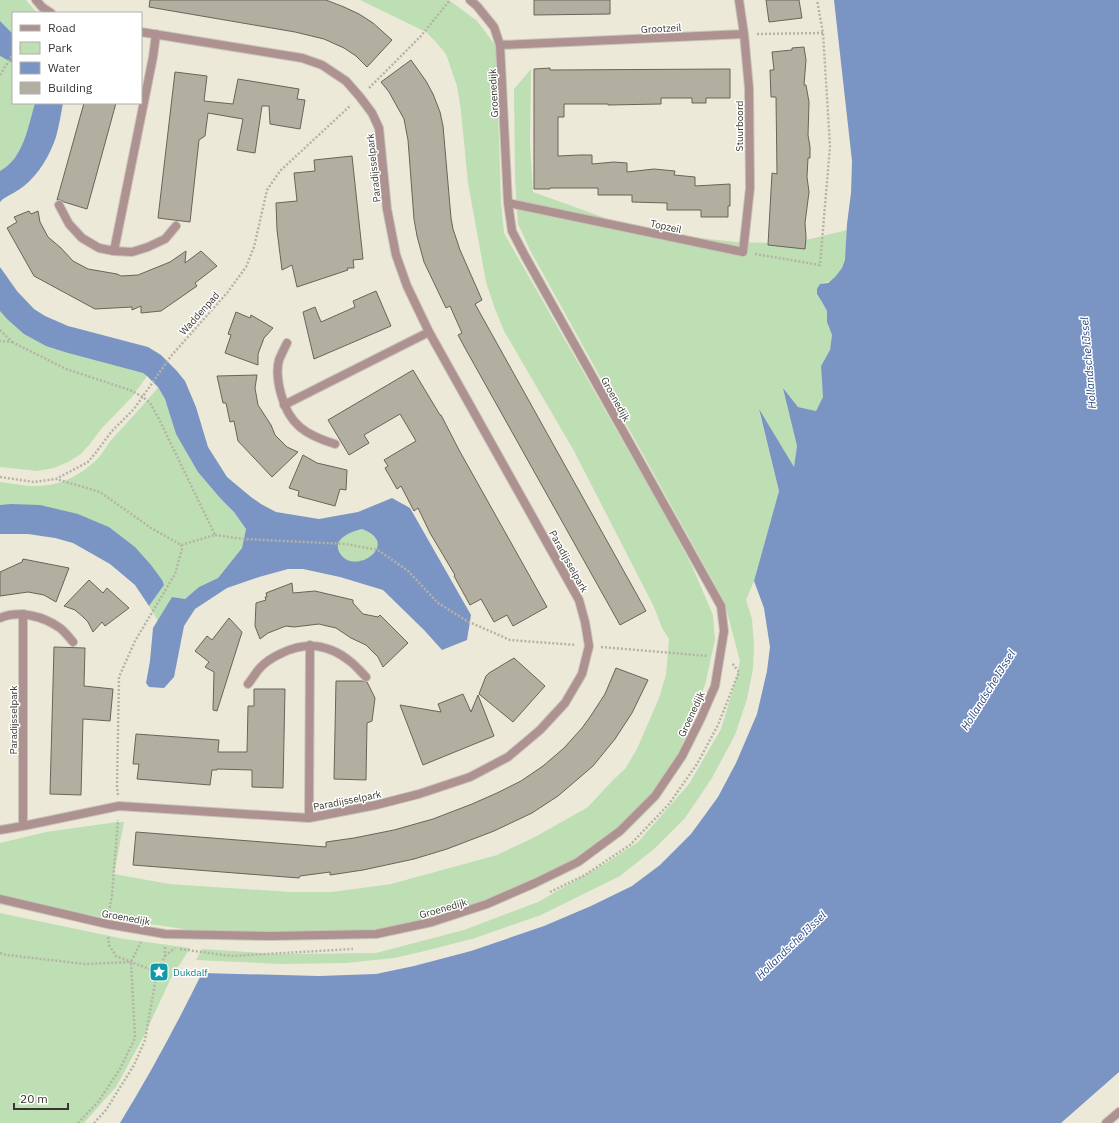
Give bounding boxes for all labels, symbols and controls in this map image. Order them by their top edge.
legend [12,12,142,104]
text: Road [48,20,76,35]
street label: Grootzeil [640,21,682,36]
text: Park [48,40,73,55]
text: Water [48,60,81,75]
street label: Groenedijk [486,67,501,118]
text: Building [48,80,93,95]
street label: Stuurboord [733,101,746,151]
street label: Paradijsselpark [363,132,384,203]
street label: Topzeil [649,217,683,236]
street label: Waddenpad [177,289,222,338]
water label: Hollandsche IJssel [1077,317,1099,409]
street label: Groenedijk [598,375,633,424]
street label: Paradijsselpark [546,528,591,595]
water label: Hollandsche IJssel [958,647,1018,733]
street label: Paradijsselpark [7,685,20,755]
street label: Groenedijk [675,689,708,739]
street label: Paradijsselpark [312,787,383,813]
street label: Groenedijk [418,895,469,921]
street label: Groenedijk [101,907,152,928]
water label: Hollandsche IJssel [753,908,829,982]
place icon: Dukdalf [148,961,170,983]
place label: Dukdalf [173,966,208,979]
scale bar [14,1085,68,1111]
text: 20 m [20,1091,48,1106]

